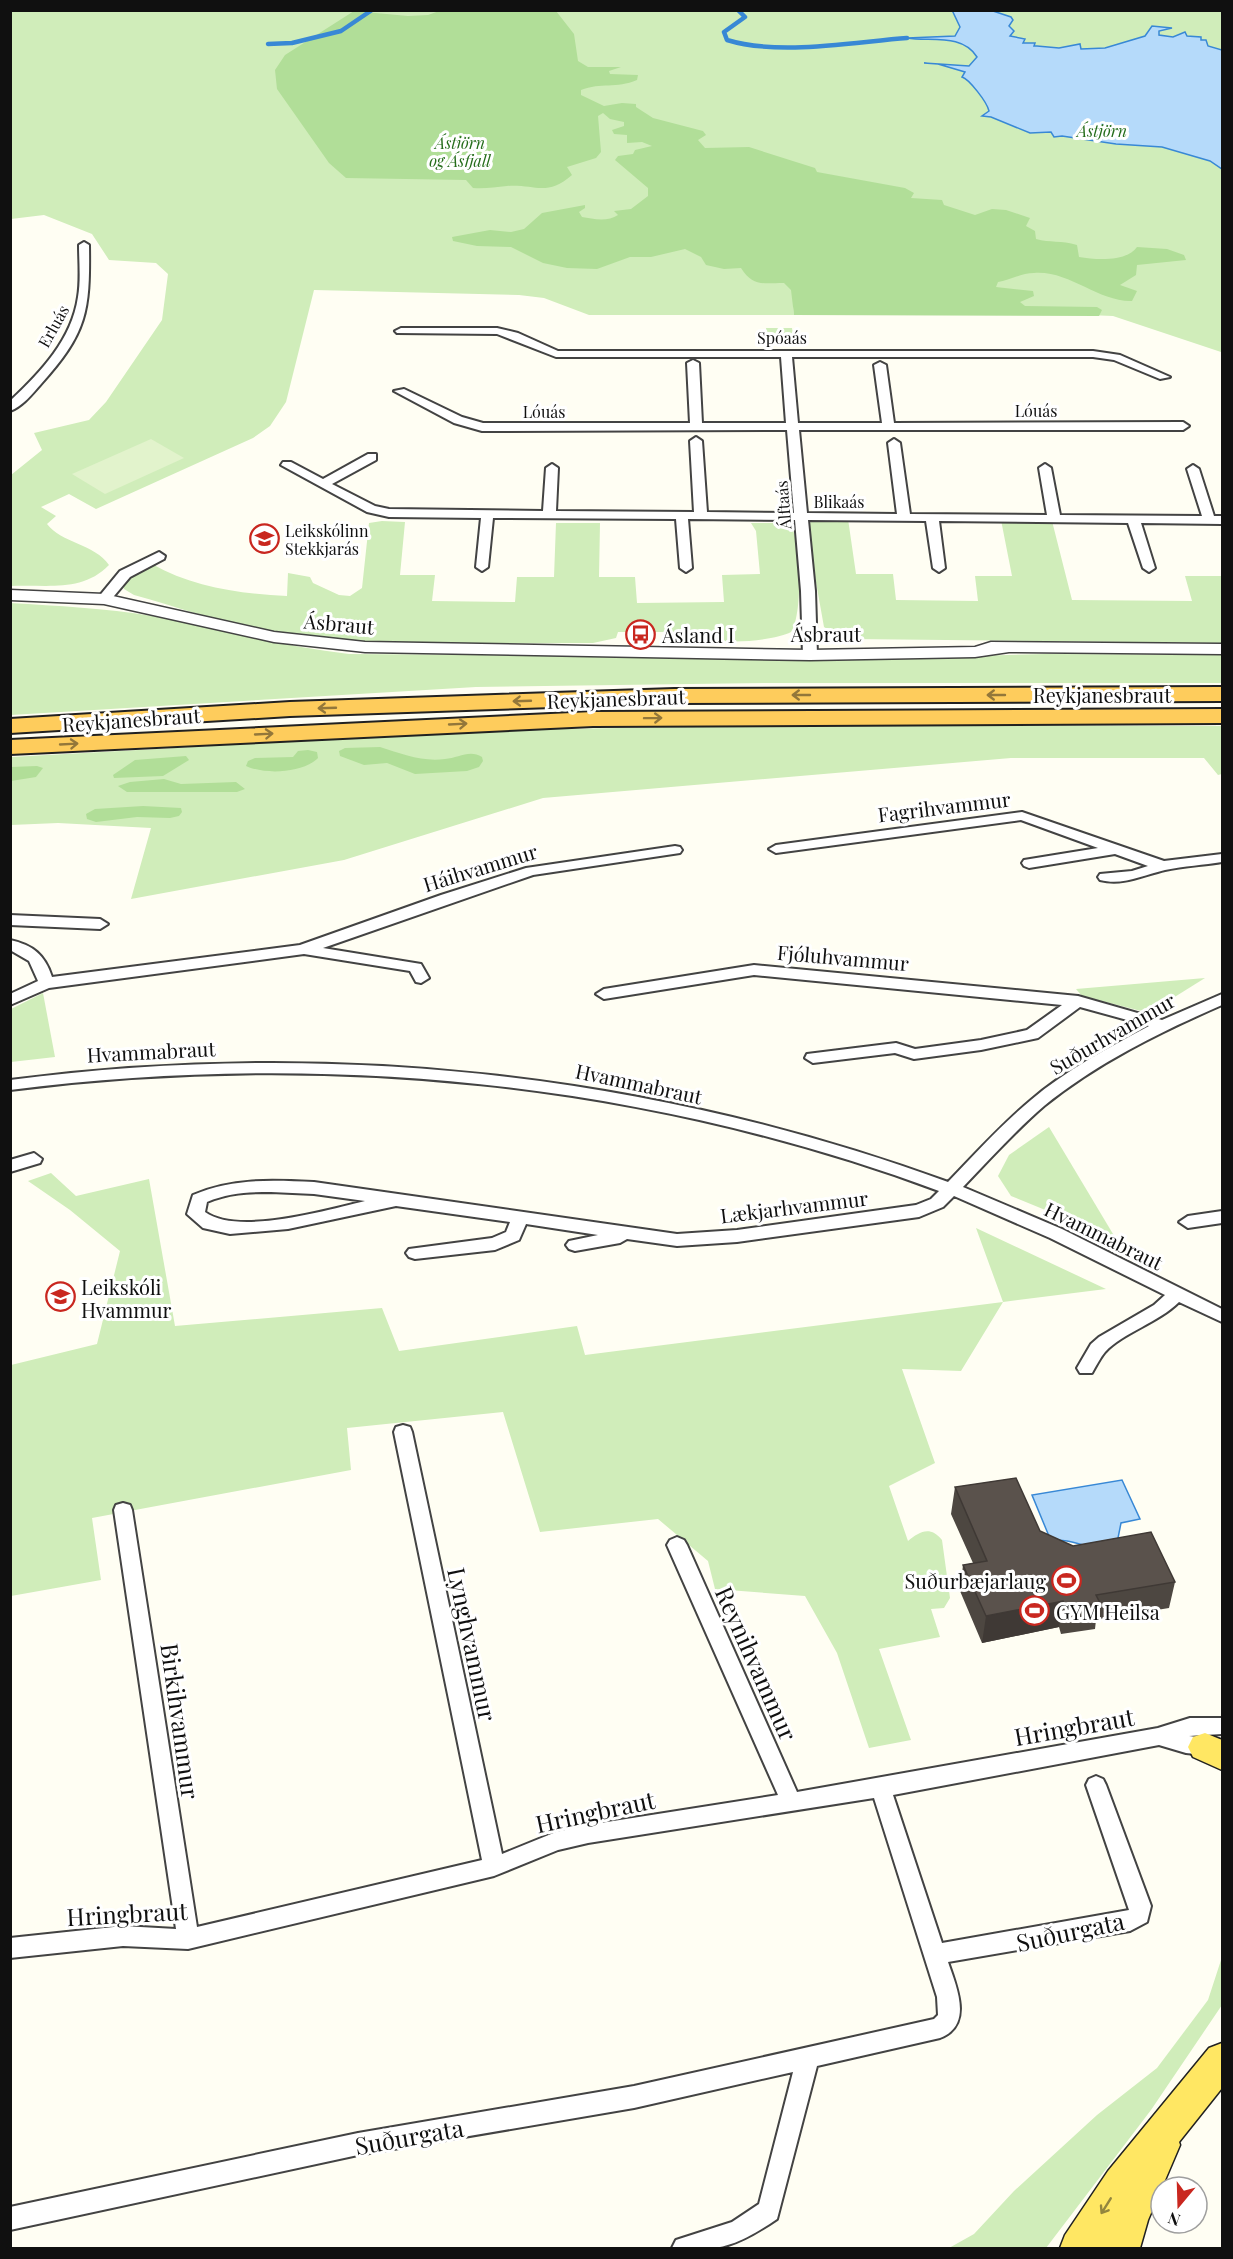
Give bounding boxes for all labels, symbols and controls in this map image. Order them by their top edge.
park label: Ástjörn [1075,120,1127,141]
park label: Ástjörn og Ásfjall [429,132,491,171]
street label: Erluás [33,301,73,351]
street label: Spóaás [757,327,807,348]
street label: Lóuás [1015,400,1057,421]
street label: Lóuás [523,401,565,422]
street label: Álftaás [770,480,796,531]
street label: Blikaás [814,491,864,512]
place label: Leikskólinn Stekkjarás [285,520,369,559]
school or university icon: Leikskólinn Stekkjarás [248,523,280,555]
street label: Ásbraut [302,606,376,640]
bus stop icon: Ásland I [625,618,657,650]
street label: Ásbraut [790,620,862,647]
place label: Ásland I [661,621,735,648]
street label: Reykjanesbraut [1033,681,1172,708]
street label: Reykjanesbraut [546,682,687,714]
one-way arrow [987,689,1007,701]
one-way arrow [792,690,812,701]
one-way arrow [513,695,533,707]
street label: Reykjanesbraut [61,701,202,737]
one-way arrow [318,702,338,713]
one-way arrow [643,712,663,724]
one-way arrow [448,718,468,729]
one-way arrow [253,728,273,739]
one-way arrow [58,738,78,749]
street label: Fagrihvammur [876,784,1012,828]
street label: Háihvammur [420,837,541,897]
street label: Fjóluhvammur [776,938,910,976]
street label: Suðurhvammur [1044,986,1180,1080]
street label: Hvammabraut [86,1034,217,1068]
street label: Hvammabraut [573,1056,706,1110]
street label: Lækjarhvammur [719,1184,870,1228]
street label: Hvammabraut [1040,1195,1169,1276]
place label: Leikskóli Hvammur [81,1273,172,1323]
school or university icon: Leikskóli Hvammur [44,1281,76,1313]
street label: Lynghvammur [441,1564,505,1724]
sports icon: Suðurbæjarlaug [1051,1564,1083,1596]
place label: Suðurbæjarlaug [905,1567,1046,1594]
street label: Reynihvammur [709,1581,805,1745]
sports icon: GYM Heilsa [1019,1595,1051,1627]
place label: GYM Heilsa [1056,1598,1160,1625]
street label: Birkihvammur [154,1641,208,1801]
street label: Hringbraut [1012,1700,1137,1752]
street label: Hringbraut [532,1783,658,1839]
street label: Hringbraut [66,1894,189,1932]
street label: Suðurgata [1013,1904,1127,1958]
street label: Suðurgata [352,2111,466,2161]
north arrow [1149,2175,1209,2235]
one-way arrow [1100,2197,1112,2214]
text: N [1165,2208,1183,2231]

